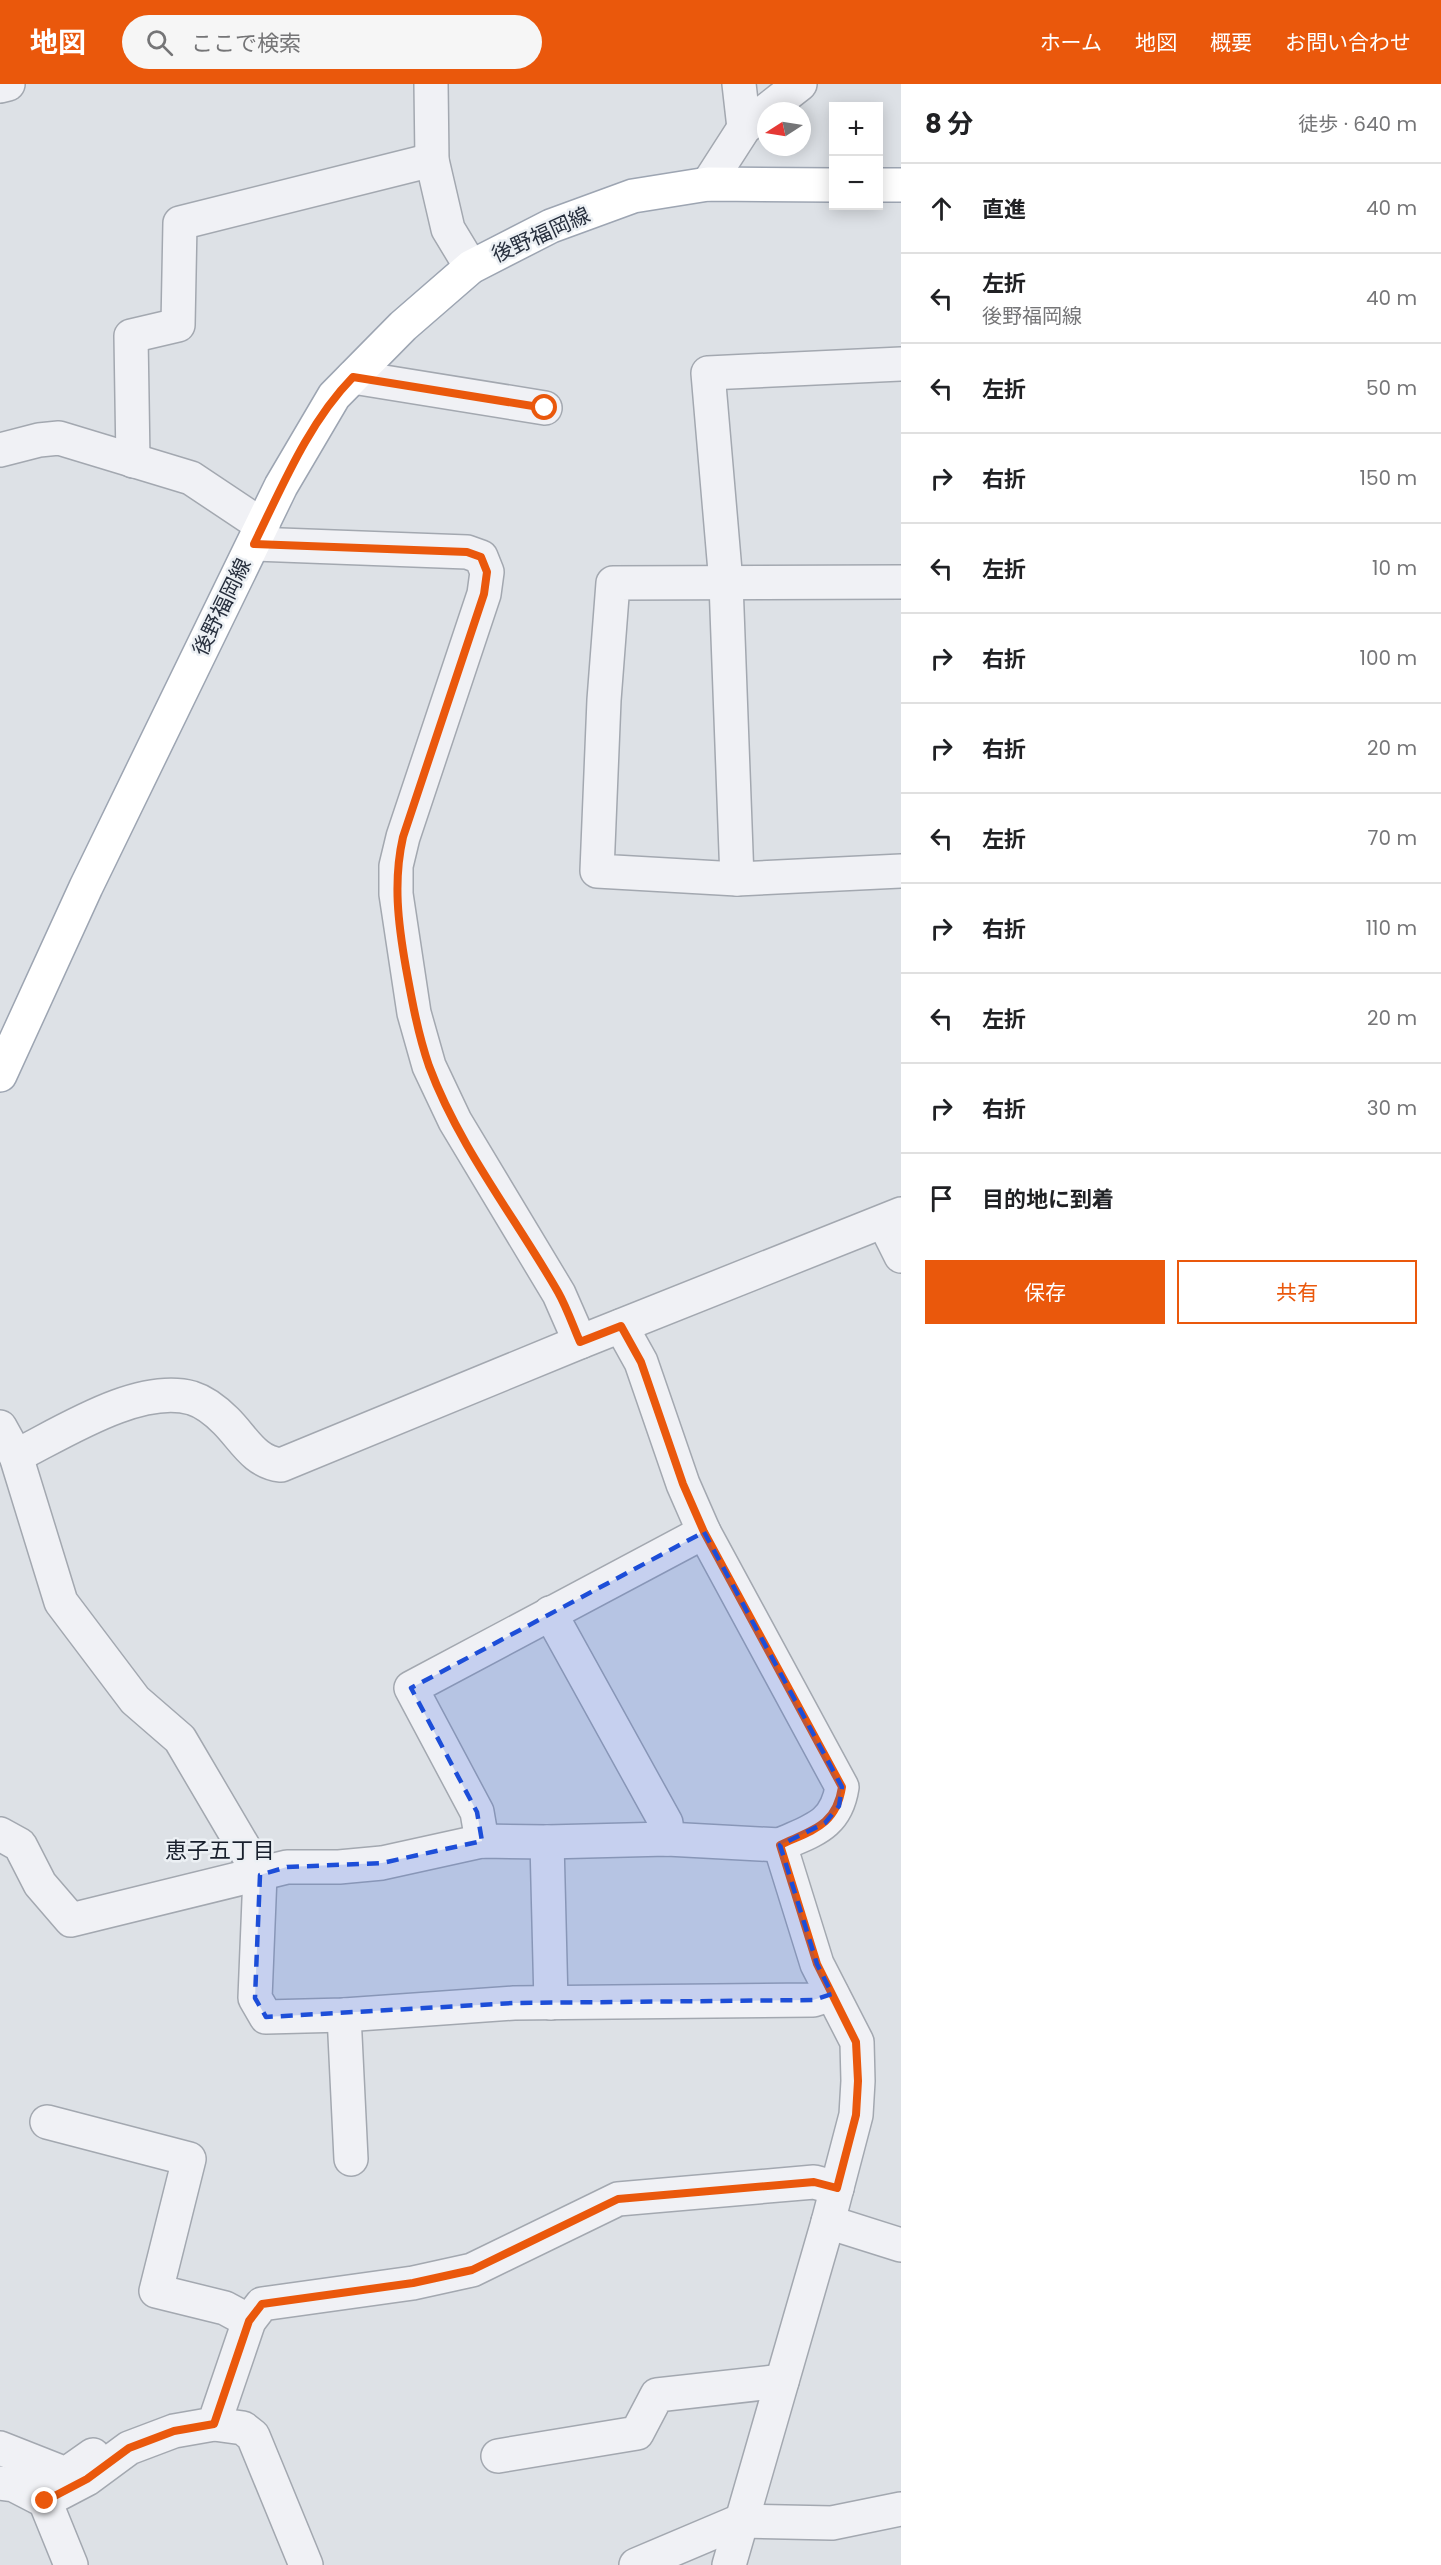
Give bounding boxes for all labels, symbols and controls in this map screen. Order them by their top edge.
search box [122,15,542,69]
text: 地図 [30,23,86,62]
icon: search [143,26,176,59]
text: ここで検索 [191,28,301,59]
text: ホーム [1040,28,1102,57]
text: 地図 [1135,28,1177,57]
text: 概要 [1210,28,1252,57]
text: お問い合わせ [1285,28,1411,57]
north arrow [757,102,811,156]
map controls [829,102,883,210]
button: + [829,102,883,156]
text: 8 分 [925,106,973,142]
text: 徒歩 · 640 m [1298,110,1417,138]
button: − [829,156,883,210]
icon: ahead [925,192,958,225]
text: 直進 [982,194,1026,225]
text: 40 m [1366,194,1417,222]
street label: 後野福岡線 [487,200,595,269]
text: 左折 [982,268,1026,299]
icon: left [925,282,958,315]
text: 40 m [1366,284,1417,312]
text: 後野福岡線 [982,302,1082,330]
icon: left [925,372,958,405]
text: 左折 [982,374,1026,405]
text: 50 m [1366,374,1417,402]
route start [531,394,557,420]
icon: right [925,462,958,495]
text: 右折 [982,464,1026,495]
text: 150 m [1360,464,1417,492]
icon: left [925,552,958,585]
street label: 後野福岡線 [186,553,258,660]
text: 左折 [982,554,1026,585]
text: 10 m [1372,554,1417,582]
icon: right [925,642,958,675]
text: 右折 [982,644,1026,675]
text: 100 m [1360,644,1417,672]
icon: right [925,732,958,765]
text: 右折 [982,734,1026,765]
text: 20 m [1367,734,1417,762]
icon: left [925,822,958,855]
text: 左折 [982,824,1026,855]
text: 70 m [1368,824,1417,852]
icon: right [925,912,958,945]
text: 右折 [982,914,1026,945]
text: 110 m [1366,914,1417,942]
icon: left [925,1002,958,1035]
text: 左折 [982,1004,1026,1035]
text: 20 m [1367,1004,1417,1032]
icon: right [925,1092,958,1125]
text: 右折 [982,1094,1026,1125]
text: 30 m [1367,1094,1417,1122]
icon: arrive [925,1182,958,1215]
text: 目的地に到着 [982,1184,1114,1215]
button: 保存 [925,1260,1165,1324]
button: 共有 [1177,1260,1417,1324]
district label: 恵子五丁目 [165,1835,275,1866]
route end [31,2487,57,2513]

